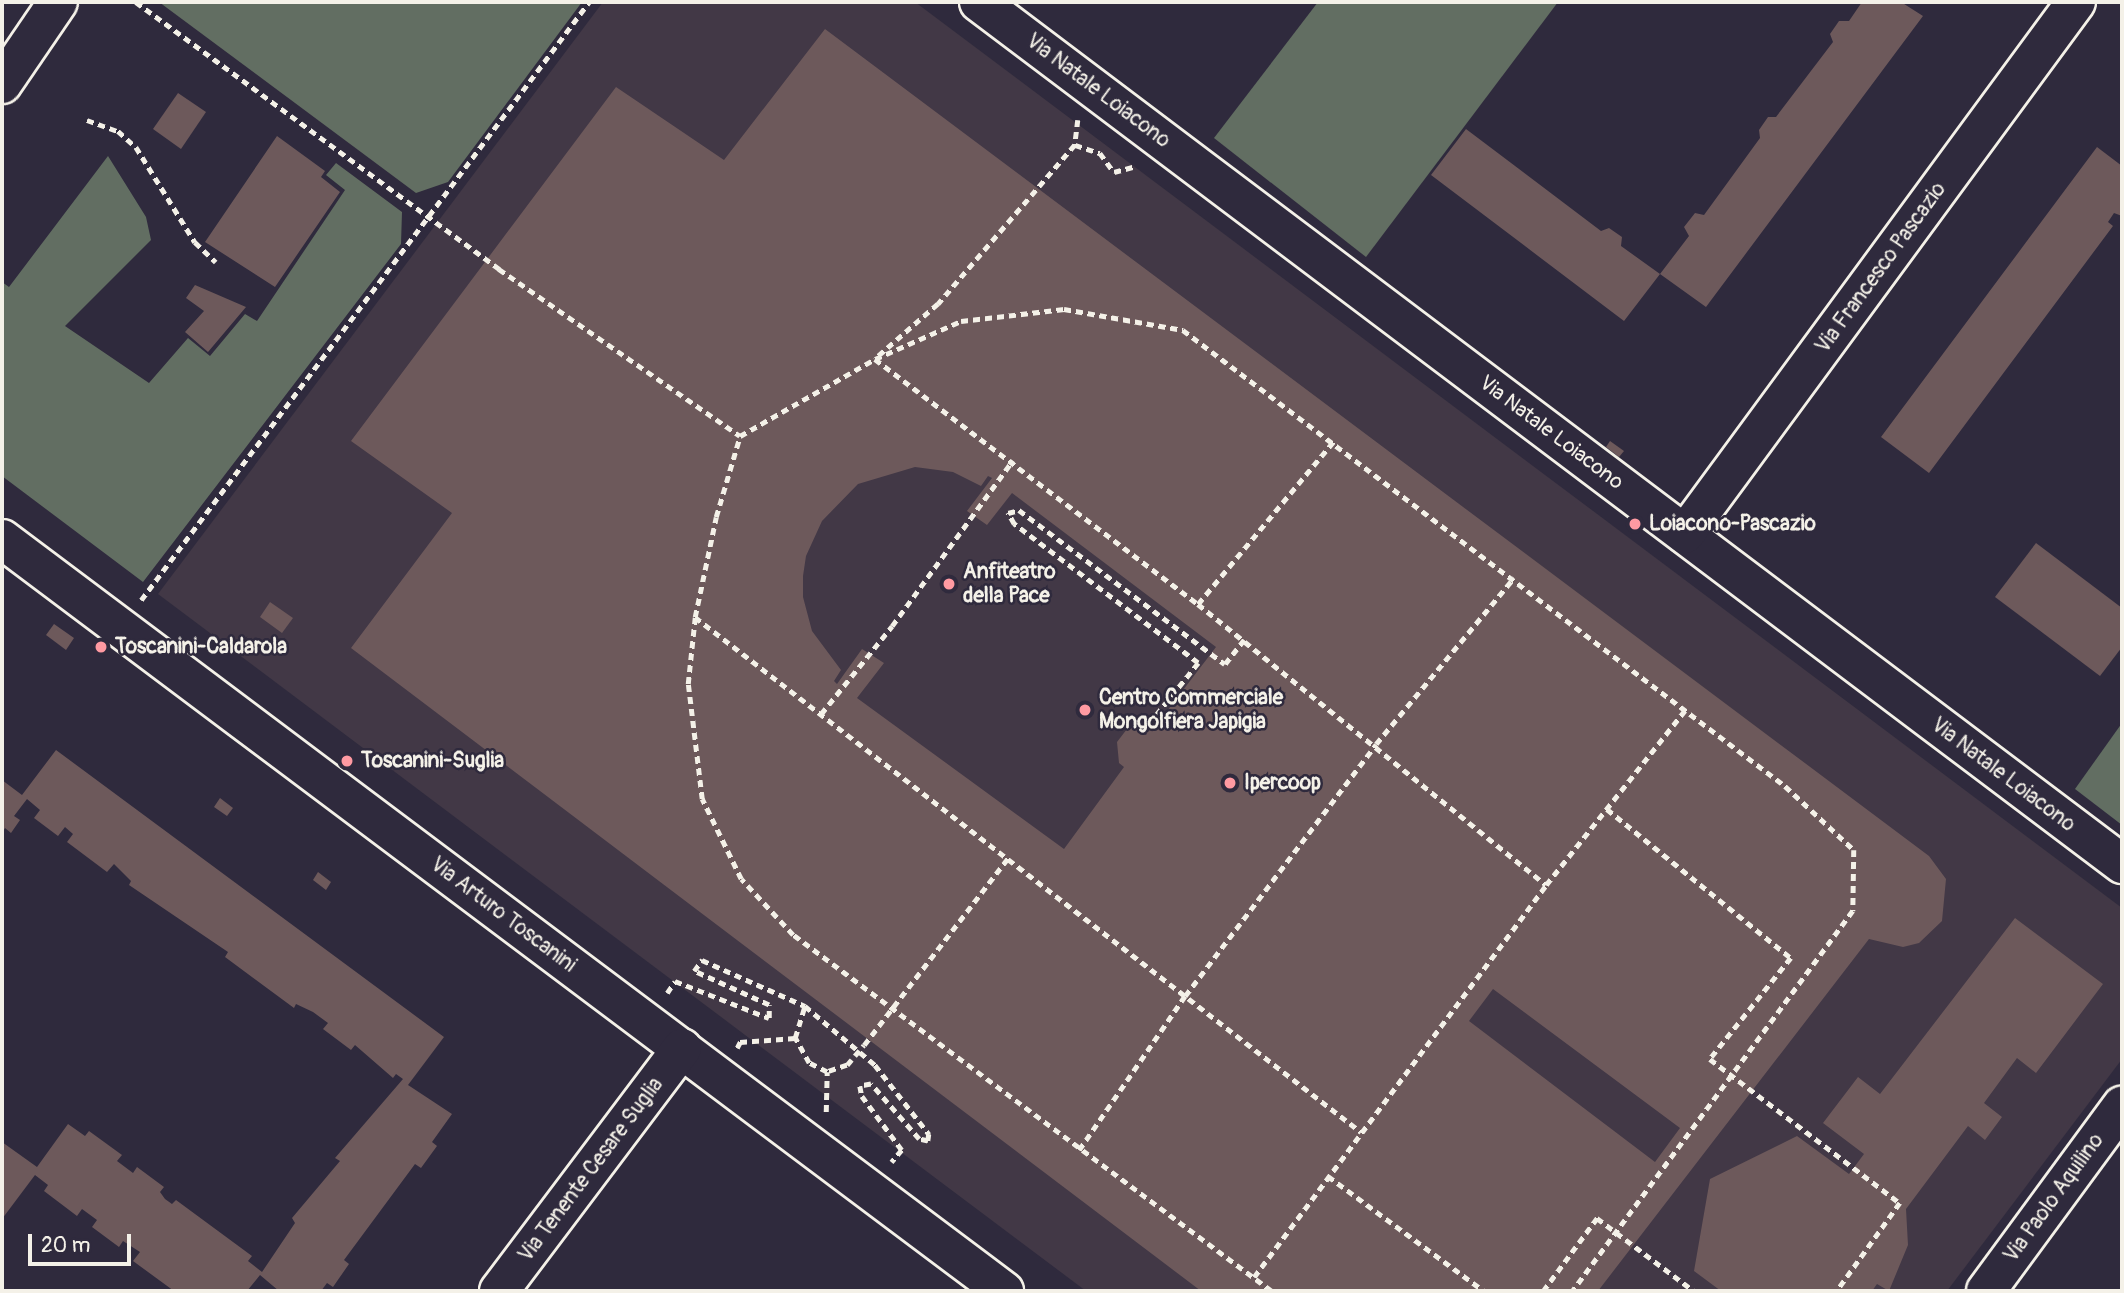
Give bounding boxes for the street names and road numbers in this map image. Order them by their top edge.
street label: Via Natale Loiacono [1021,29,1175,153]
street label: Via Francesco Pascazio [1811,178,1951,358]
street label: Via Natale Loiacono [1474,371,1628,495]
street label: Via Natale Loiacono [1926,713,2080,837]
street label: Via Arturo Toscanini [425,852,581,978]
street label: Via Tenente Cesare Suglia [513,1073,669,1267]
street label: Via Paolo Aquilino [1999,1129,2109,1267]

